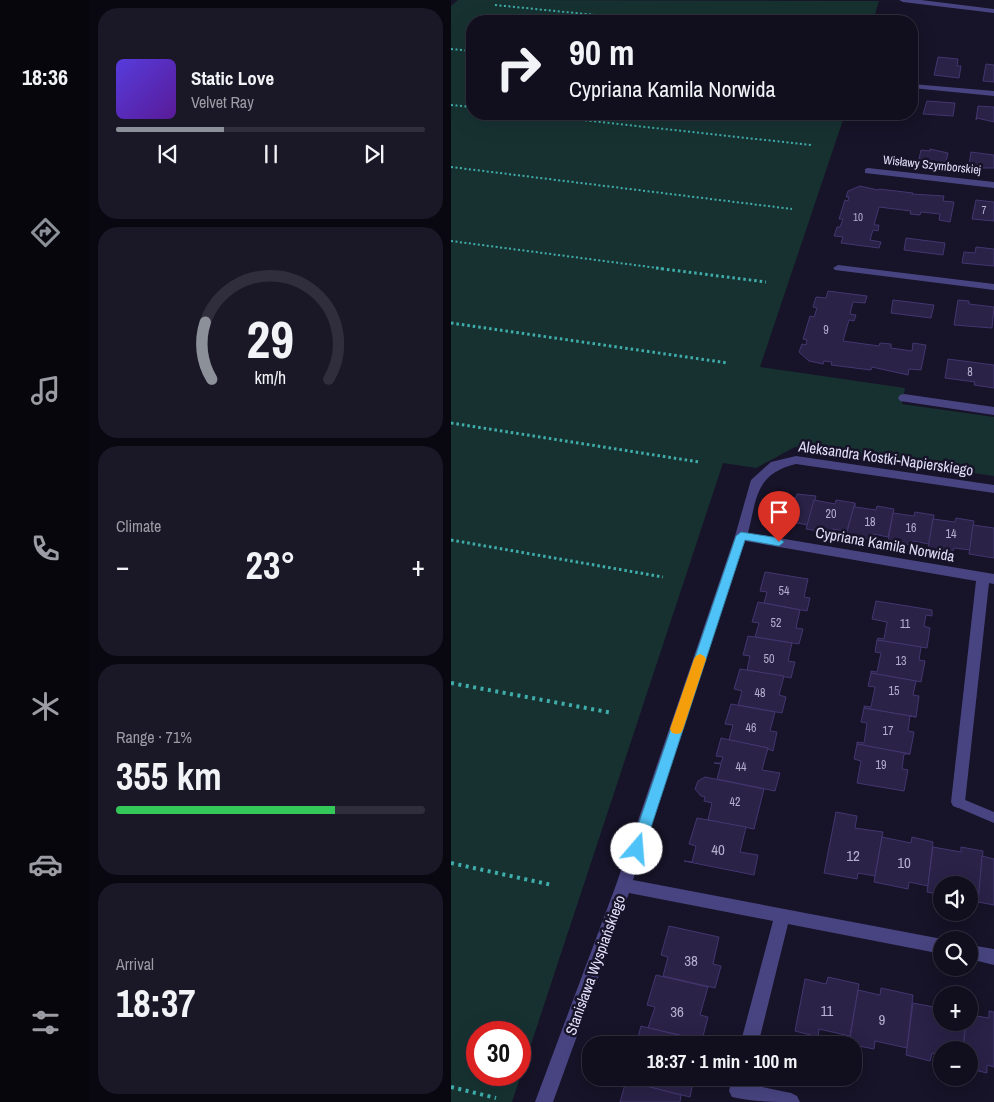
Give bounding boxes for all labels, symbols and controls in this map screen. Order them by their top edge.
text: 90 m [569,29,634,76]
icon: right [486,35,551,100]
text: 18:36 [22,62,68,92]
text: Static Love [191,65,274,91]
text: Cypriana Kamila Norwida [569,74,776,104]
text: Velvet Ray [191,91,254,113]
icon: previous [154,140,182,168]
icon: pause [257,140,285,168]
icon: next [360,140,388,168]
street label: Wisławy Szymborskiej [882,152,982,178]
house number: 7 [981,203,987,217]
house number: 10 [853,210,863,224]
icon: directions [28,215,63,250]
text: 29 [247,304,294,374]
house number: 9 [823,322,829,338]
house number: 8 [967,364,973,380]
text: km/h [255,366,286,390]
icon: music [28,373,63,408]
street label: Aleksandra Kostki-Napierskiego [796,435,975,481]
pin [758,491,800,542]
icon: arrive [765,498,793,526]
house number: 20 [826,506,836,522]
house number: 18 [865,514,875,530]
text: Climate [116,515,161,537]
house number: 16 [906,520,916,536]
street label: Cypriana Kamila Norwida [814,521,956,567]
house number: 14 [946,526,957,542]
icon: phone [28,531,63,566]
text: 23° [246,540,295,591]
text: − [116,547,129,585]
text: + [412,547,425,585]
house number: 54 [779,583,790,599]
house number: 52 [771,615,781,631]
house number: 11 [900,616,911,632]
house number: 50 [764,651,774,667]
house number: 13 [896,653,906,669]
house number: 15 [889,683,900,699]
house number: 48 [755,685,765,701]
icon: climate [28,689,63,724]
house number: 46 [746,720,756,736]
house number: 17 [883,723,894,739]
text: Range · 71% [116,726,192,748]
text: 355 km [116,751,222,802]
house number: 19 [876,757,886,773]
house number: 44 [736,759,747,775]
house number: 42 [730,794,740,810]
position arrow [610,822,662,874]
house number: 40 [711,839,725,860]
house number: 12 [846,845,860,866]
icon: car [28,847,63,882]
house number: 10 [897,852,911,873]
map controls [933,876,978,1086]
button: sound [933,876,978,921]
street label: Stanisława Wyspiańskiego [560,892,630,1038]
button: search [933,931,978,976]
house number: 38 [684,950,698,971]
text: Arrival [116,953,154,975]
text: 18:37 [116,978,196,1029]
button: + [933,986,978,1031]
house number: 11 [821,1000,834,1021]
house number: 36 [670,1001,684,1022]
icon: filters [28,1005,63,1040]
house number: 9 [879,1009,886,1030]
speed limit sign: 30 [466,1021,531,1086]
button: − [933,1041,978,1086]
text: 18:37 · 1 min · 100 m [647,1048,797,1074]

